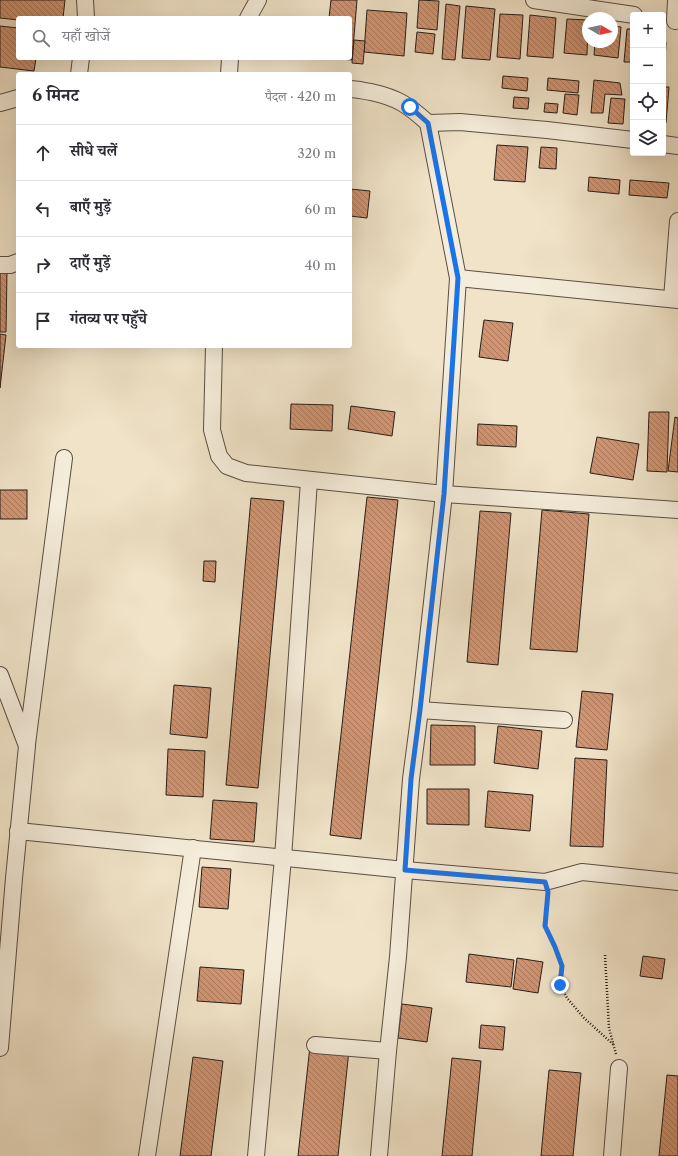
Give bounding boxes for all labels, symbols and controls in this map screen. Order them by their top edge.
north arrow [582,12,618,48]
map controls [630,12,666,156]
button: + [630,12,666,48]
search box [16,16,352,60]
text: यहाँ खोजें [62,26,110,45]
icon: search [30,27,52,49]
button: − [630,48,666,84]
button: locate [630,84,666,120]
text: 6 मिनट [32,85,79,105]
text: पैदल · 420 m [265,88,336,104]
route start [401,98,419,116]
button: layers [630,120,666,156]
text: सीधे चलें [70,141,117,160]
icon: ahead [32,142,54,164]
text: 320 m [298,145,336,161]
text: बाएँ मुड़ें [70,197,111,216]
icon: left [32,198,54,220]
text: 60 m [305,201,336,217]
text: दाएँ मुड़ें [70,253,110,272]
icon: right [32,254,54,276]
text: 40 m [305,257,336,273]
text: गंतव्य पर पहुँचे [70,309,147,328]
icon: arrive [32,310,54,332]
route end [551,976,569,994]

